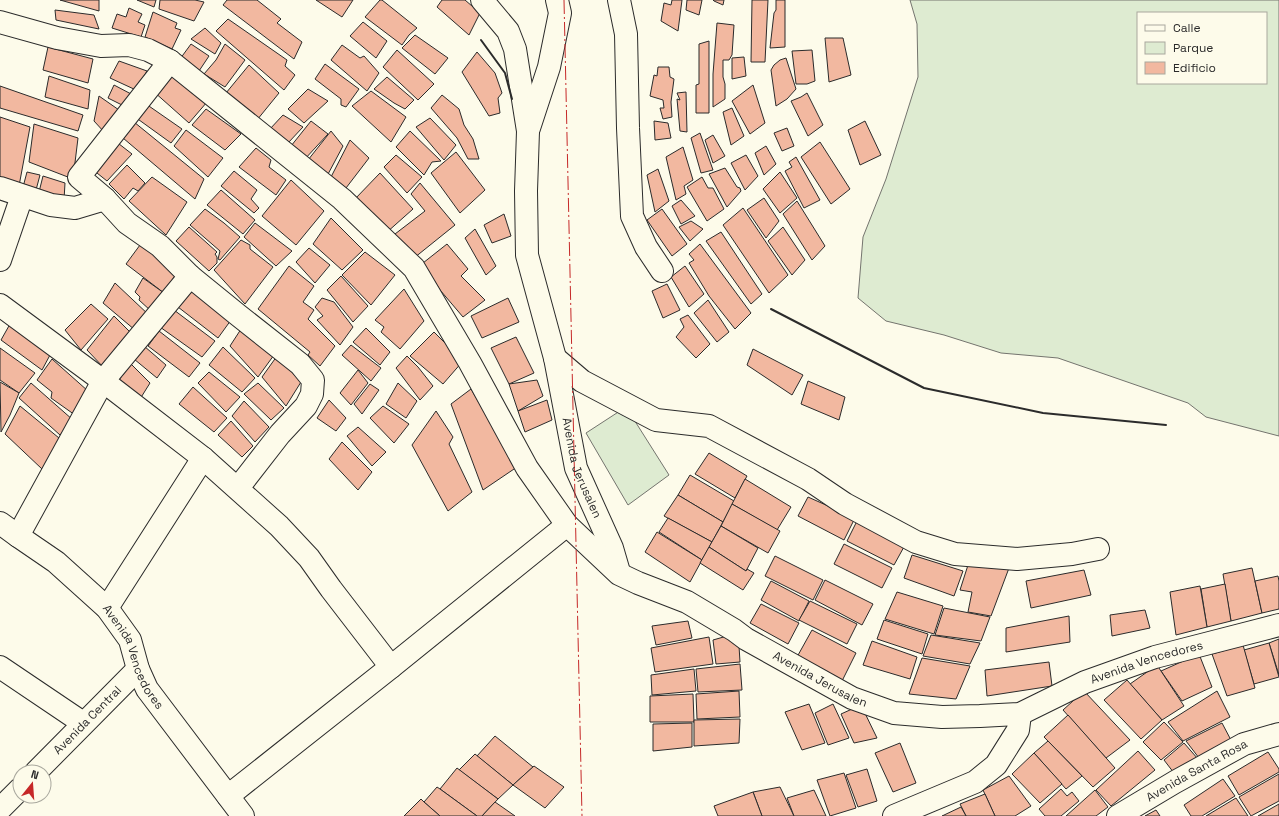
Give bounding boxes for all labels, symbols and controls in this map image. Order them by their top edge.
legend [1137,12,1267,84]
text: Calle [1173,20,1201,36]
text: Parque [1173,40,1213,56]
text: Edificio [1173,60,1216,76]
street label: Avenida Jerusalen [559,416,605,521]
street label: Avenida Vencedores [99,601,167,712]
street label: Avenida Vencedores [1088,637,1205,687]
street label: Avenida Jerusalen [770,648,869,711]
street label: Avenida Central [50,682,125,758]
street label: Avenida Santa Rosa [1143,736,1250,805]
north arrow [12,764,52,804]
text: N [29,767,40,782]

